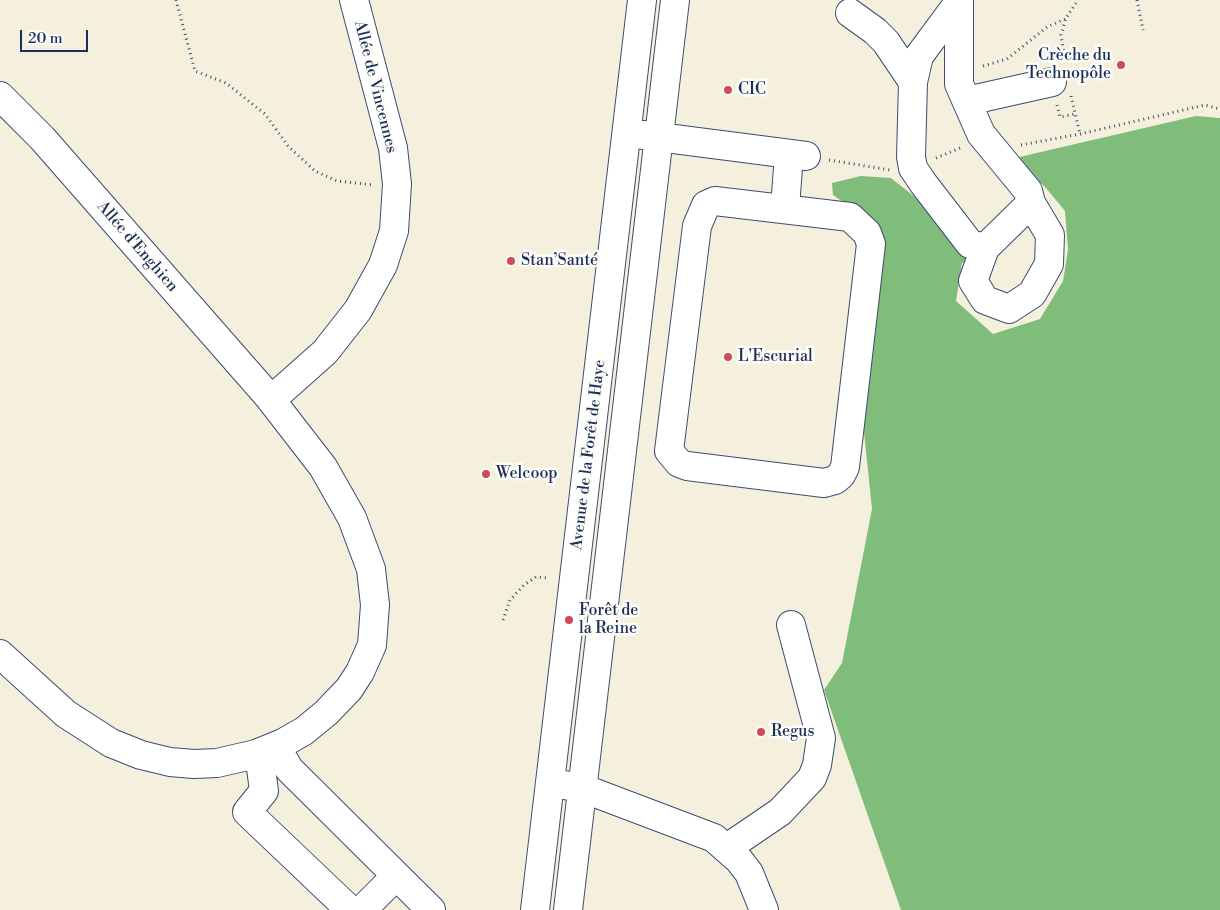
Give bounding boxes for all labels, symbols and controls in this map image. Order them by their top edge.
street label: Allée de Vincennes [349,19,401,155]
scale bar [22,20,90,52]
text: 20 m [28,29,63,48]
place label: Crèche du Technopôle [1026,46,1111,84]
marker: Crèche du Technopôle [1115,59,1127,71]
place label: CIC [738,80,766,100]
marker: CIC [722,84,734,96]
street label: Allée d'Enghien [92,198,182,296]
place label: Stan’Santé [521,251,598,271]
marker: Stan’Santé [505,255,517,267]
place label: L'Escurial [738,347,813,367]
marker: L'Escurial [722,351,734,363]
street label: Avenue de la Forêt de Haye [568,359,610,551]
place label: Welcoop [496,464,558,484]
marker: Welcoop [480,468,492,480]
place label: Forêt de la Reine [579,601,638,639]
marker: Forêt de la Reine [563,614,575,626]
place label: Regus [771,722,814,742]
marker: Regus [755,726,767,738]

